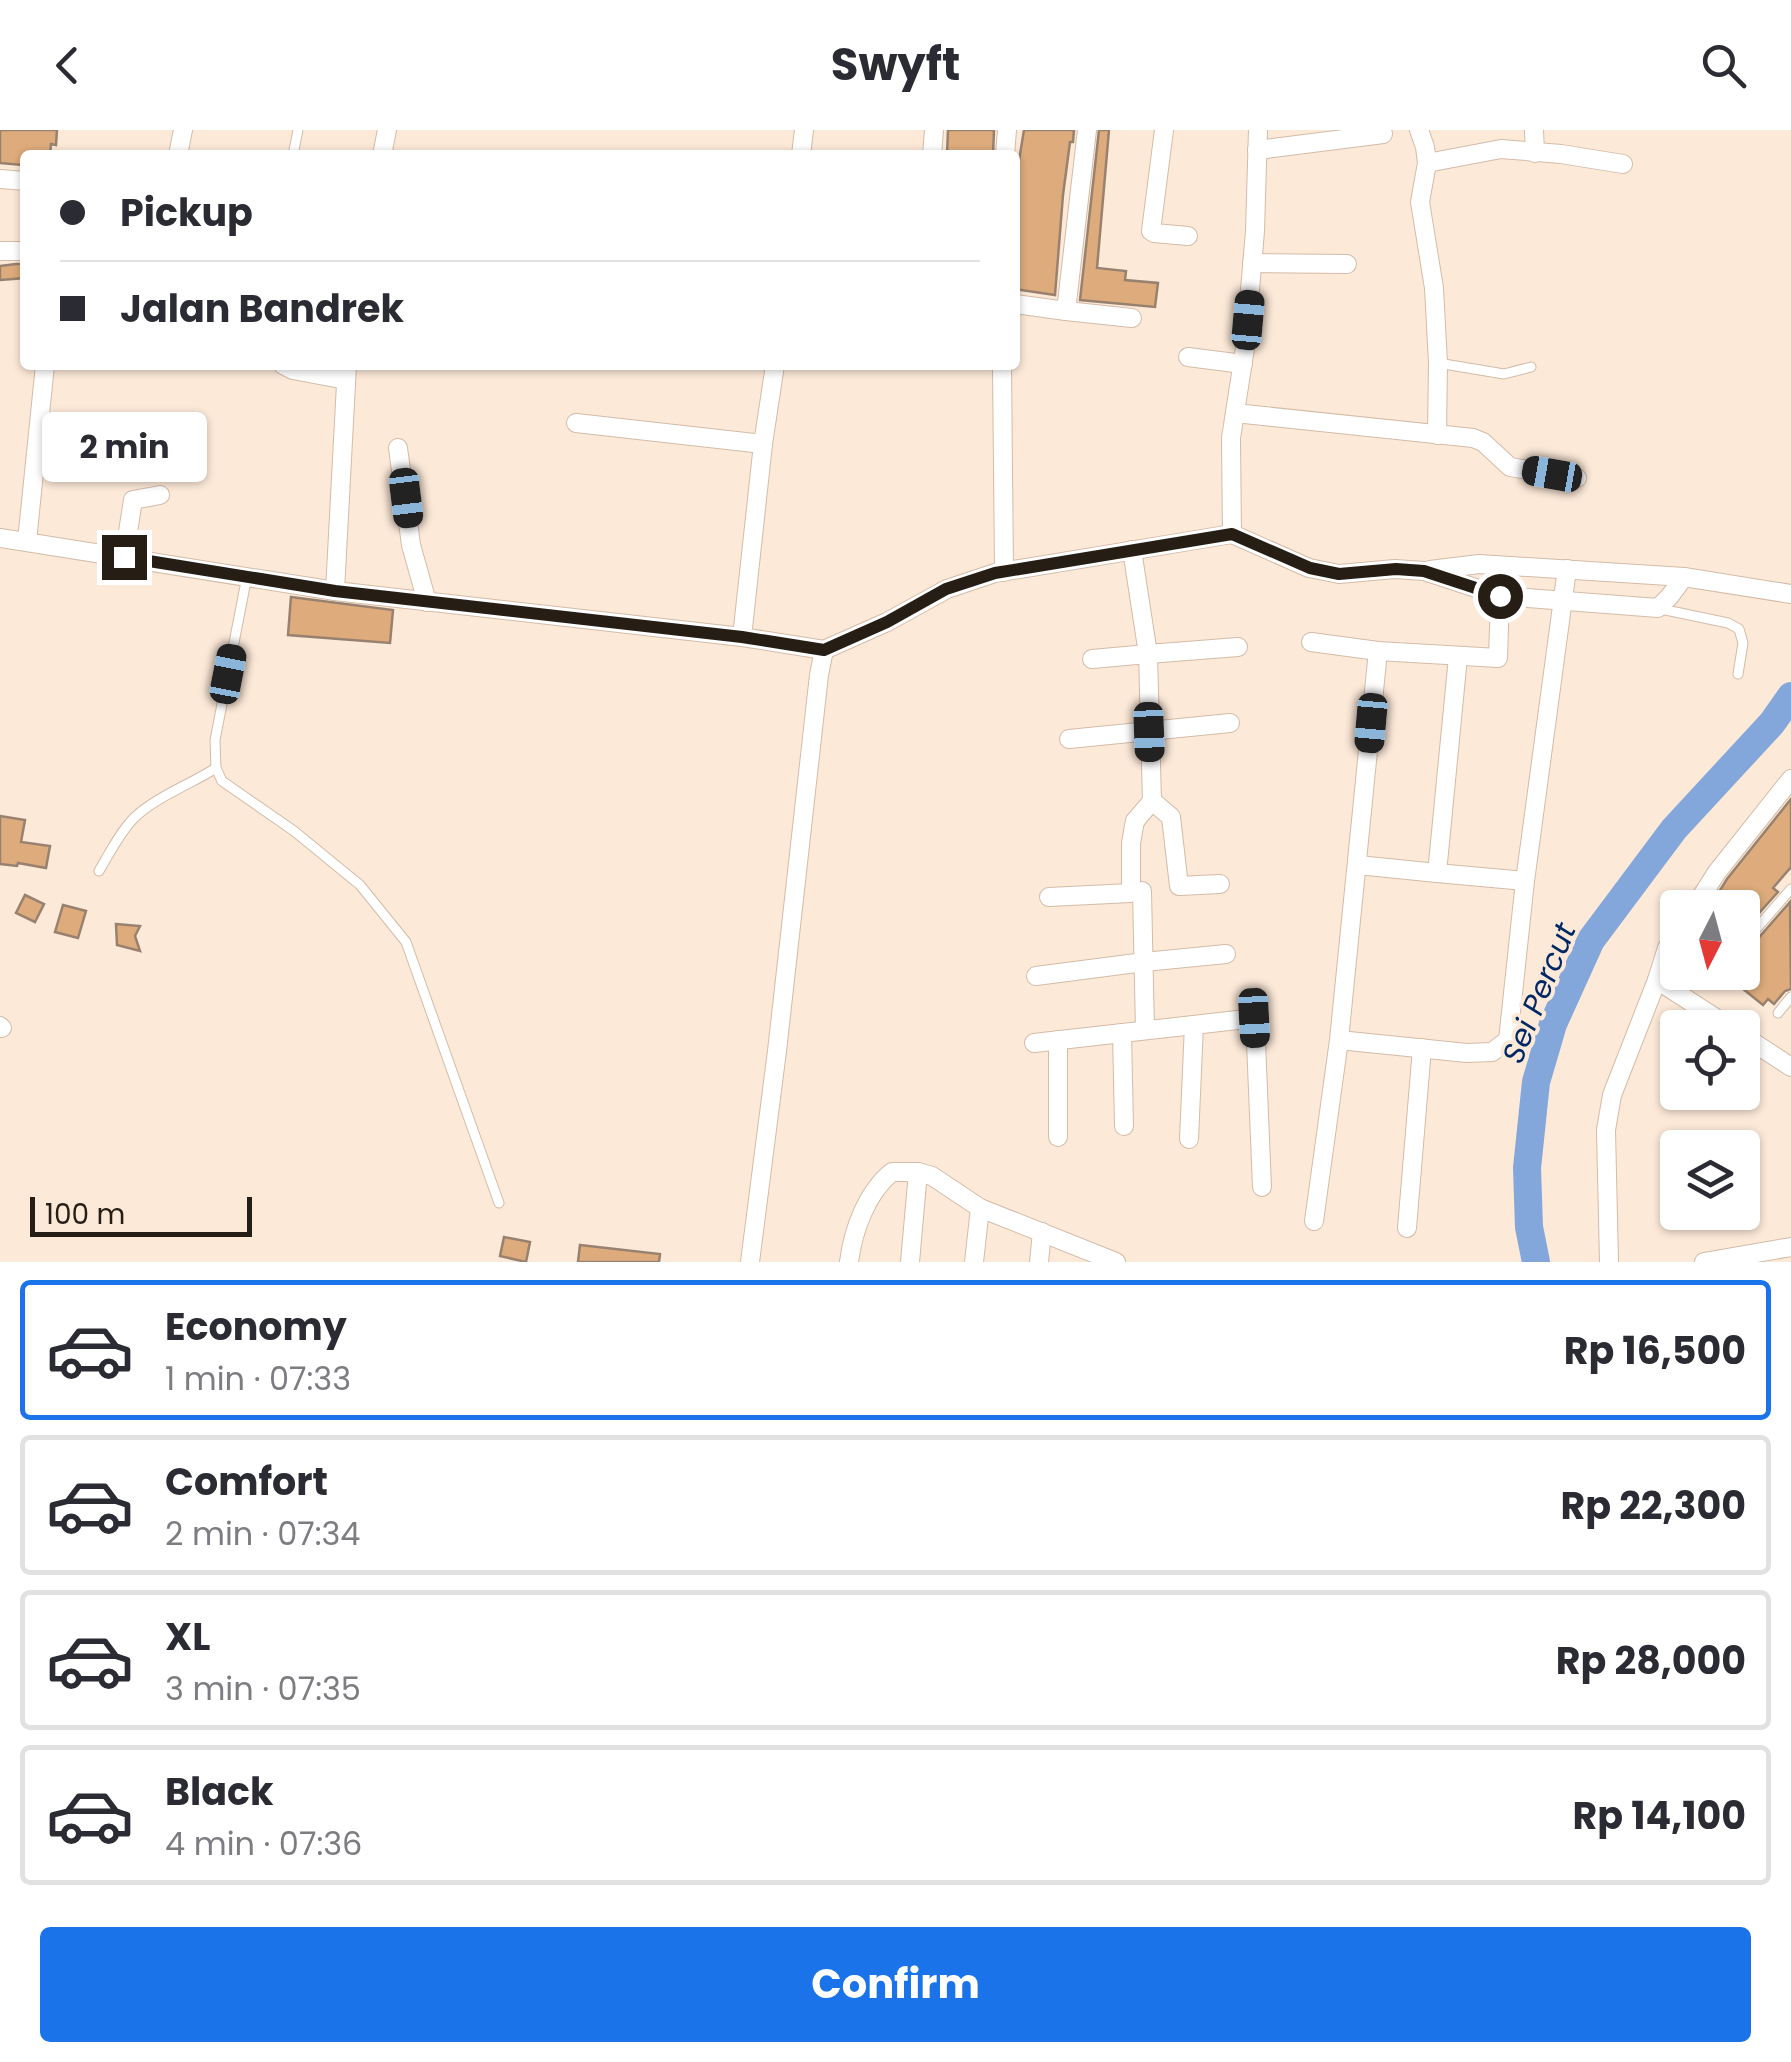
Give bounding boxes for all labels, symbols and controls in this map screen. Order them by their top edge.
text: Swyft [831,33,960,96]
icon: back [40,38,95,93]
icon: search [1696,38,1751,93]
text: Pickup [120,186,253,239]
text: Jalan Bandrek [120,282,404,335]
car [1230,289,1266,351]
callout: 2 min [42,412,206,482]
text: 2 min [80,424,169,469]
car [1520,454,1584,494]
car [387,466,425,530]
route end [102,535,147,580]
route start [1478,574,1523,619]
car [208,642,248,706]
car [1353,692,1389,754]
car [1133,701,1165,763]
north arrow [1660,890,1760,990]
map controls [1660,890,1760,1230]
water label: Sei Percut [1491,915,1587,1070]
car [1237,987,1271,1049]
button: locate [1660,1010,1760,1110]
button: layers [1660,1130,1760,1230]
scale bar [30,1192,252,1236]
text: 100 m [45,1195,125,1234]
text: Economy [165,1300,347,1353]
icon: car [45,1305,135,1395]
text: Rp 16,500 [1564,1324,1746,1377]
text: 1 min · 07:33 [165,1356,351,1401]
text: Comfort [165,1455,328,1508]
icon: car [45,1460,135,1550]
text: Rp 22,300 [1561,1479,1746,1532]
text: 2 min · 07:34 [165,1511,361,1556]
text: XL [165,1610,210,1663]
icon: car [45,1615,135,1705]
text: Rp 28,000 [1556,1634,1746,1687]
text: 3 min · 07:35 [165,1666,361,1711]
text: Black [165,1765,274,1818]
icon: car [45,1770,135,1860]
text: Rp 14,100 [1573,1789,1746,1842]
text: 4 min · 07:36 [165,1821,362,1866]
button: Confirm [40,1927,1751,2042]

